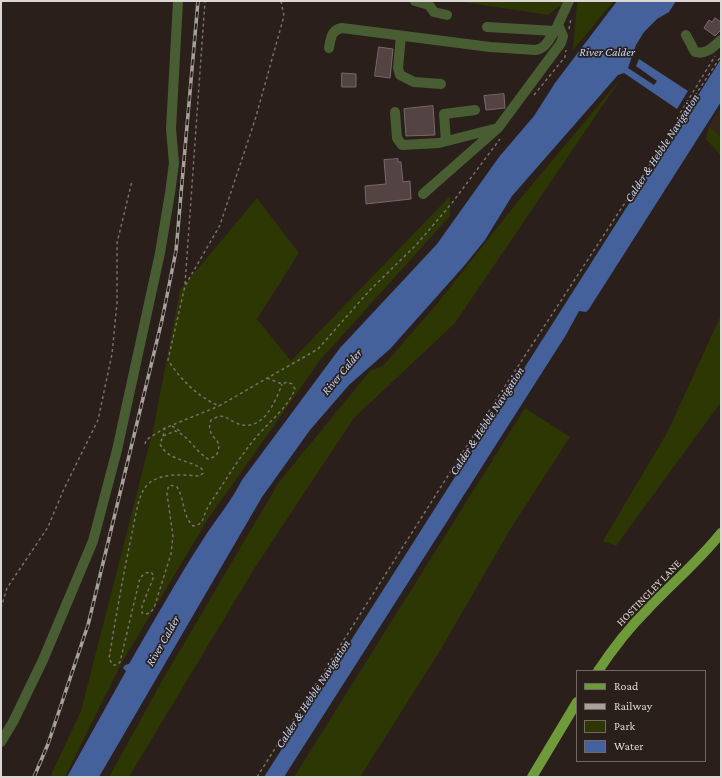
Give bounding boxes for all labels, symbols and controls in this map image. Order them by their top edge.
water label: River Calder [579,45,635,59]
water label: Calder & Hebble Navigation [622,91,702,205]
water label: River Calder [319,346,365,398]
water label: Calder & Hebble Navigation [447,364,527,478]
street label: HOSTINGLEY LANE [614,557,684,629]
water label: River Calder [143,613,183,669]
water label: Calder & Hebble Navigation [273,637,353,751]
legend [576,670,706,762]
text: Road [614,679,638,693]
text: Railway [614,699,652,713]
text: Park [614,719,635,733]
text: Water [614,739,643,753]

